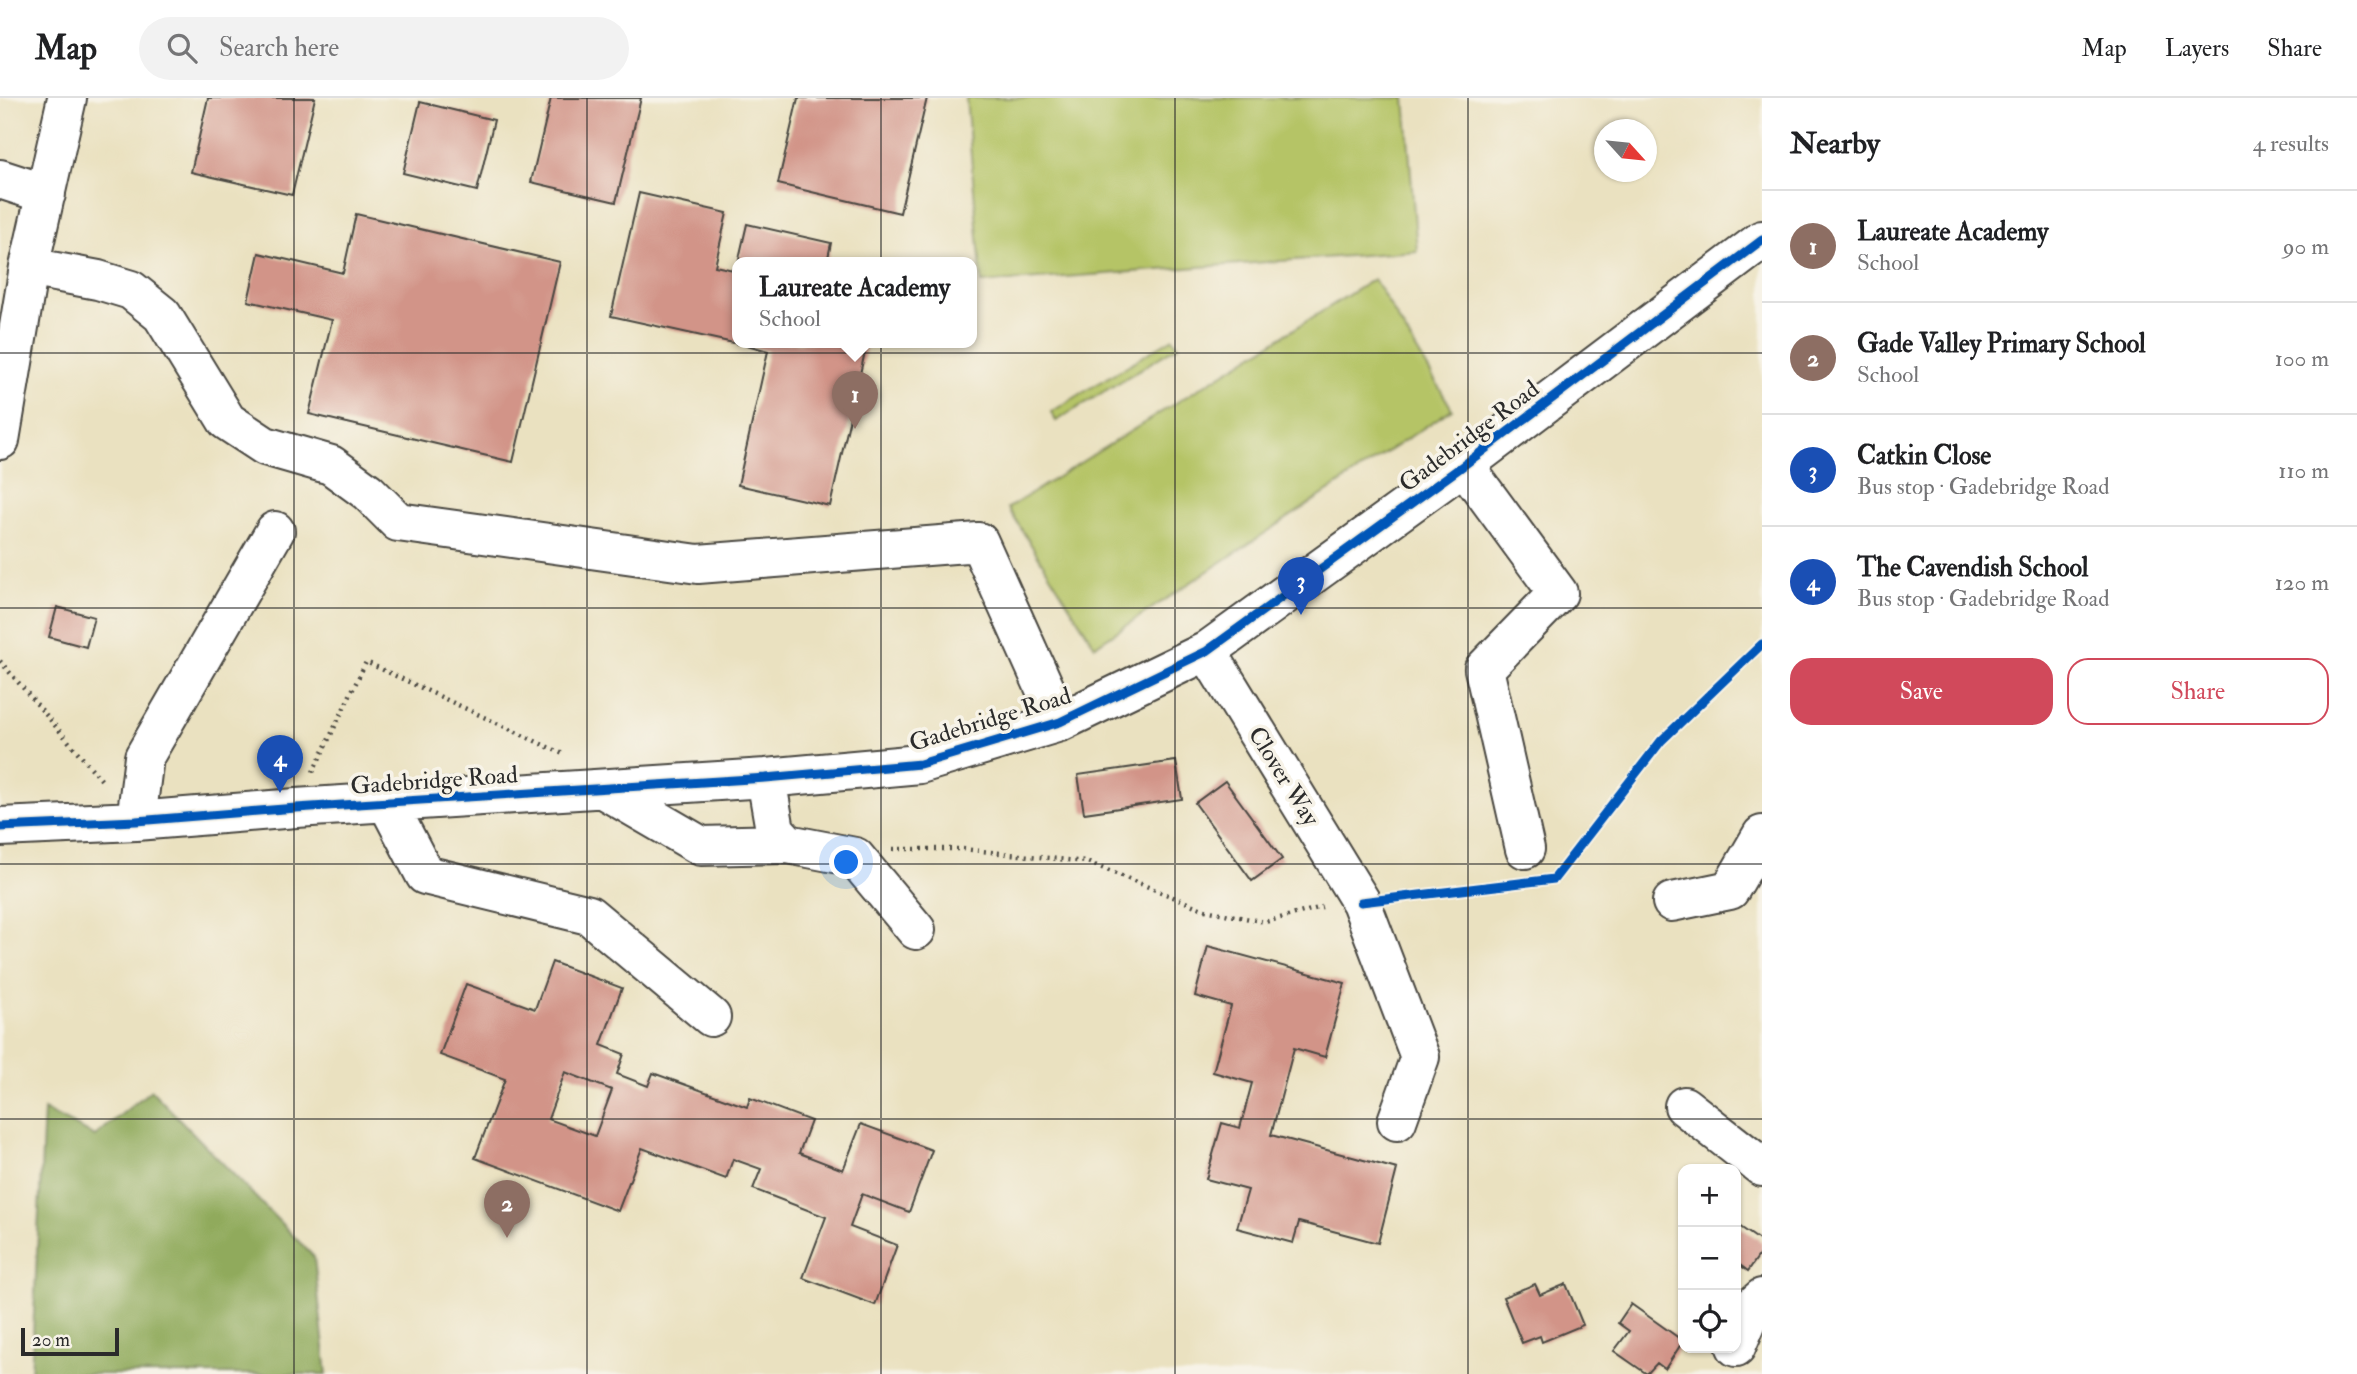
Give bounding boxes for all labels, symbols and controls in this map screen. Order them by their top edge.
search box [139,17,629,80]
text: Map [35,28,97,69]
icon: search [163,29,201,67]
text: Search here [219,32,339,64]
text: Map [2082,33,2127,64]
text: Layers [2165,33,2229,64]
text: Share [2267,33,2322,64]
north arrow [1594,119,1657,182]
text: Nearby [1790,125,1880,162]
text: 4 results [2253,129,2329,158]
text: Laureate Academy [1857,216,2048,248]
text: 1 [1809,232,1817,261]
text: 90 m [2283,232,2329,261]
text: School [1857,248,1919,277]
popup [732,257,977,348]
text: Laureate Academy [759,272,950,304]
text: School [759,304,821,333]
text: Gade Valley Primary School [1857,328,2146,360]
text: 2 [1807,344,1819,373]
text: 100 m [2275,344,2329,373]
text: School [1857,360,1919,389]
pin: 1 [832,371,878,429]
street label: Gadebridge Road [1393,373,1546,499]
text: Catkin Close [1857,440,1991,472]
text: 3 [1809,456,1817,485]
text: 110 m [2278,456,2329,485]
text: Bus stop · Gadebridge Road [1857,472,2110,501]
text: The Cavendish School [1857,552,2089,584]
pin: 3 [1278,557,1324,615]
text: 4 [1807,568,1819,597]
text: 120 m [2275,568,2329,597]
text: Bus stop · Gadebridge Road [1857,584,2110,613]
button: Save [1790,658,2053,725]
button: Share [2067,658,2329,725]
street label: Gadebridge Road [905,680,1075,759]
street label: Clover Way [1241,721,1327,832]
pin: 4 [257,735,303,793]
street label: Gadebridge Road [349,759,519,802]
your location [829,845,863,879]
map controls [1678,1164,1741,1353]
button: + [1678,1164,1741,1227]
pin: 2 [484,1180,530,1238]
button: − [1678,1227,1741,1290]
button: locate [1678,1290,1741,1353]
scale bar [21,1325,119,1357]
text: 20 m [32,1328,70,1352]

